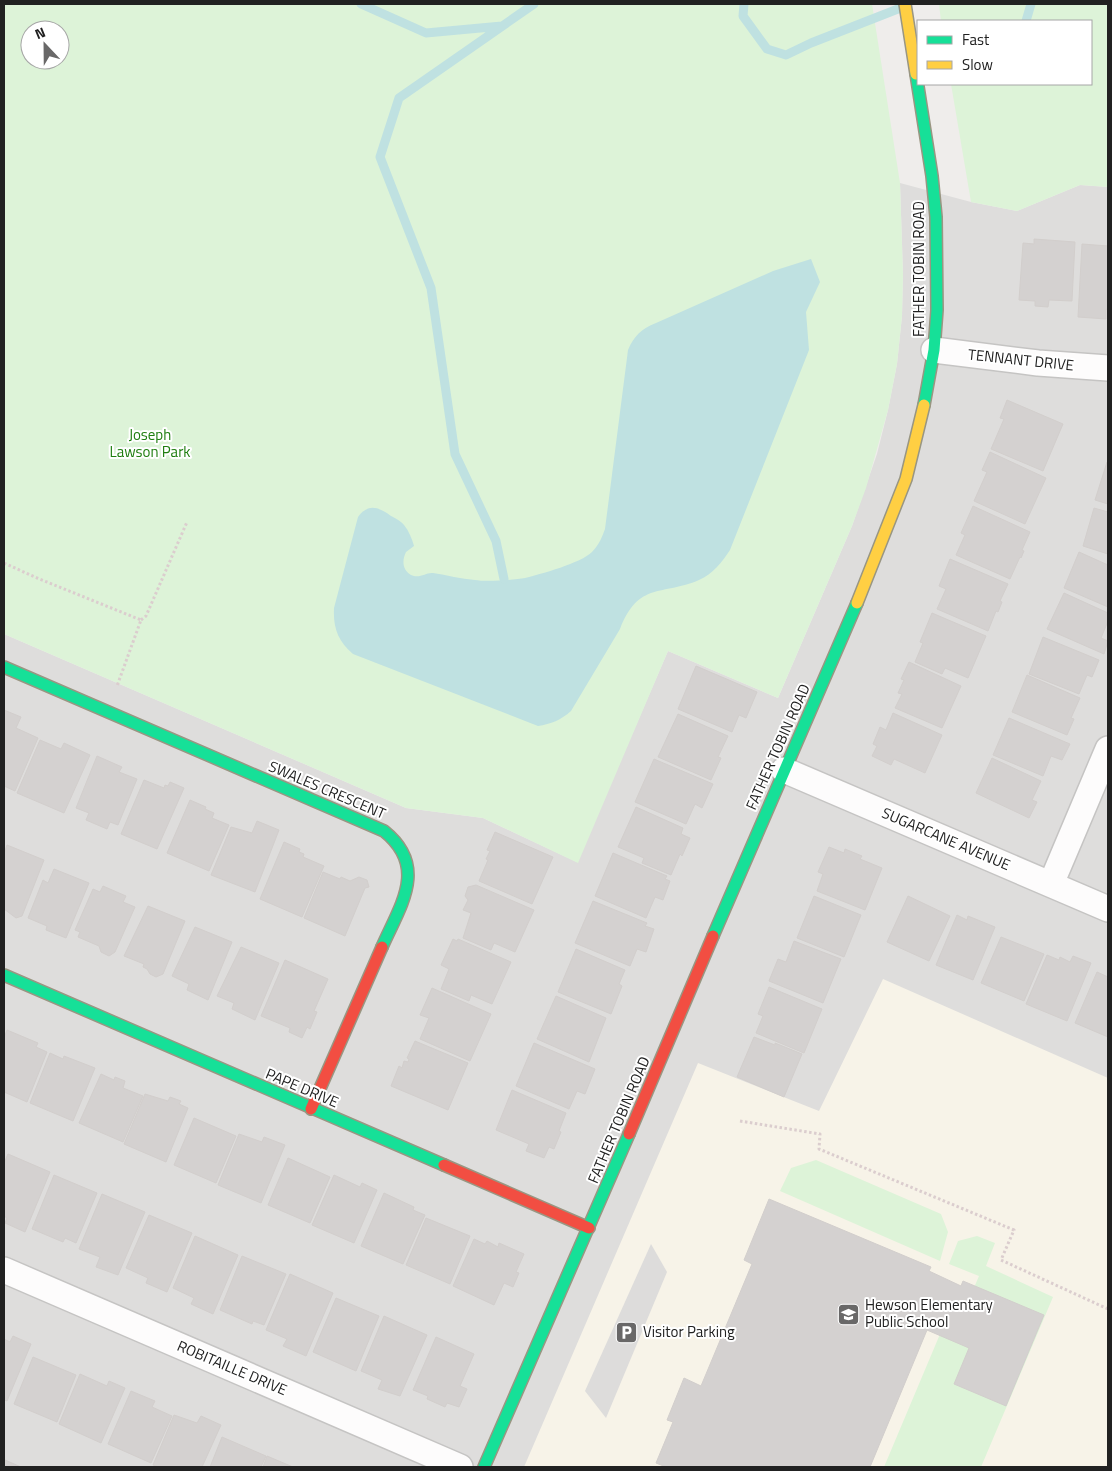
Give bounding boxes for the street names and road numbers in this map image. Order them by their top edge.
street label: FATHER TOBIN ROAD [907,201,930,337]
street label: TENNANT DRIVE [967,343,1075,376]
street label: FATHER TOBIN ROAD [739,680,816,814]
street label: SWALES CRESCENT [265,754,389,825]
street label: SUGARCANE AVENUE [878,801,1014,876]
street label: FATHER TOBIN ROAD [581,1053,656,1187]
street label: PAPE DRIVE [262,1062,342,1113]
street label: ROBITAILLE DRIVE [174,1334,291,1401]

